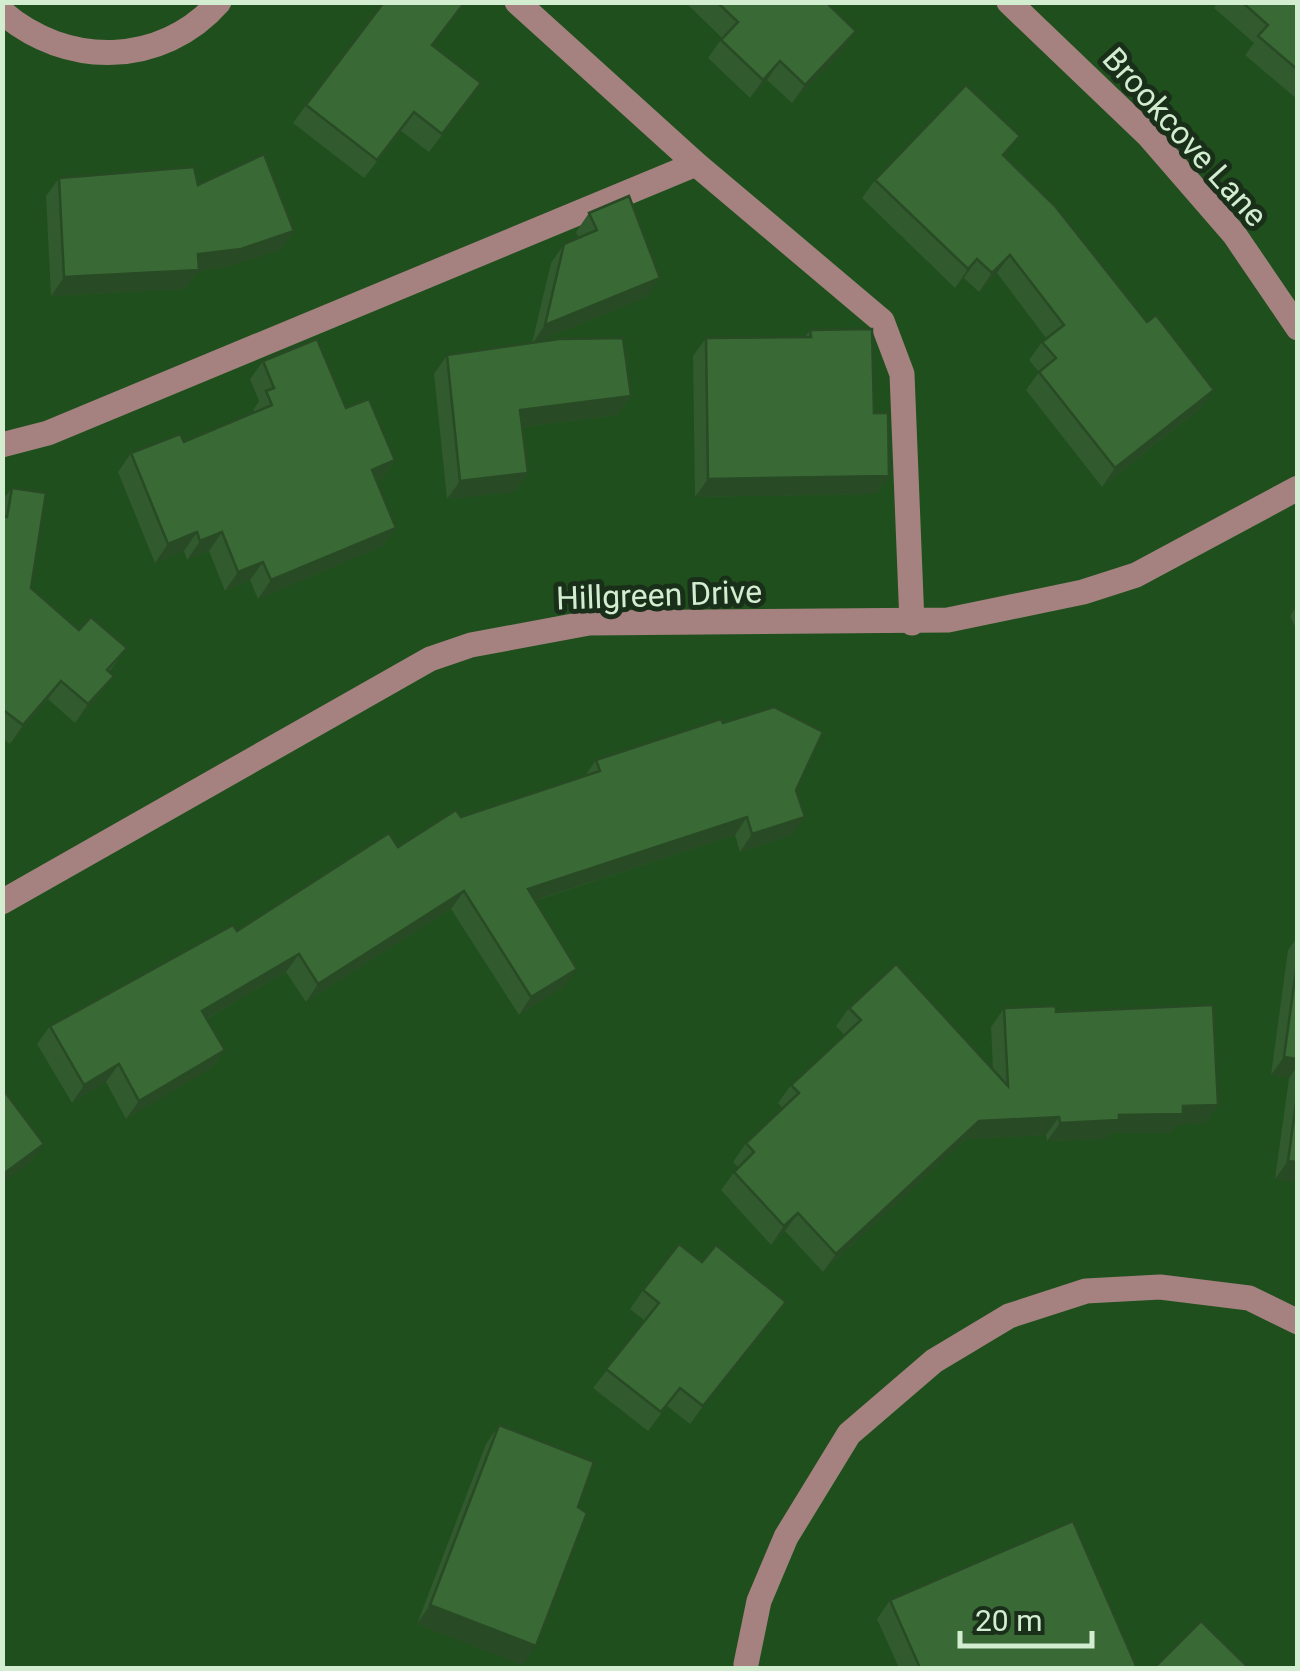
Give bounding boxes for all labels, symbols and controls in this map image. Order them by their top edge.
street label: Brookcove Lane [1095,40,1275,234]
street label: Hillgreen Drive [555,572,763,618]
scale bar [960,1586,1092,1648]
text: 20 m [975,1603,1042,1638]

